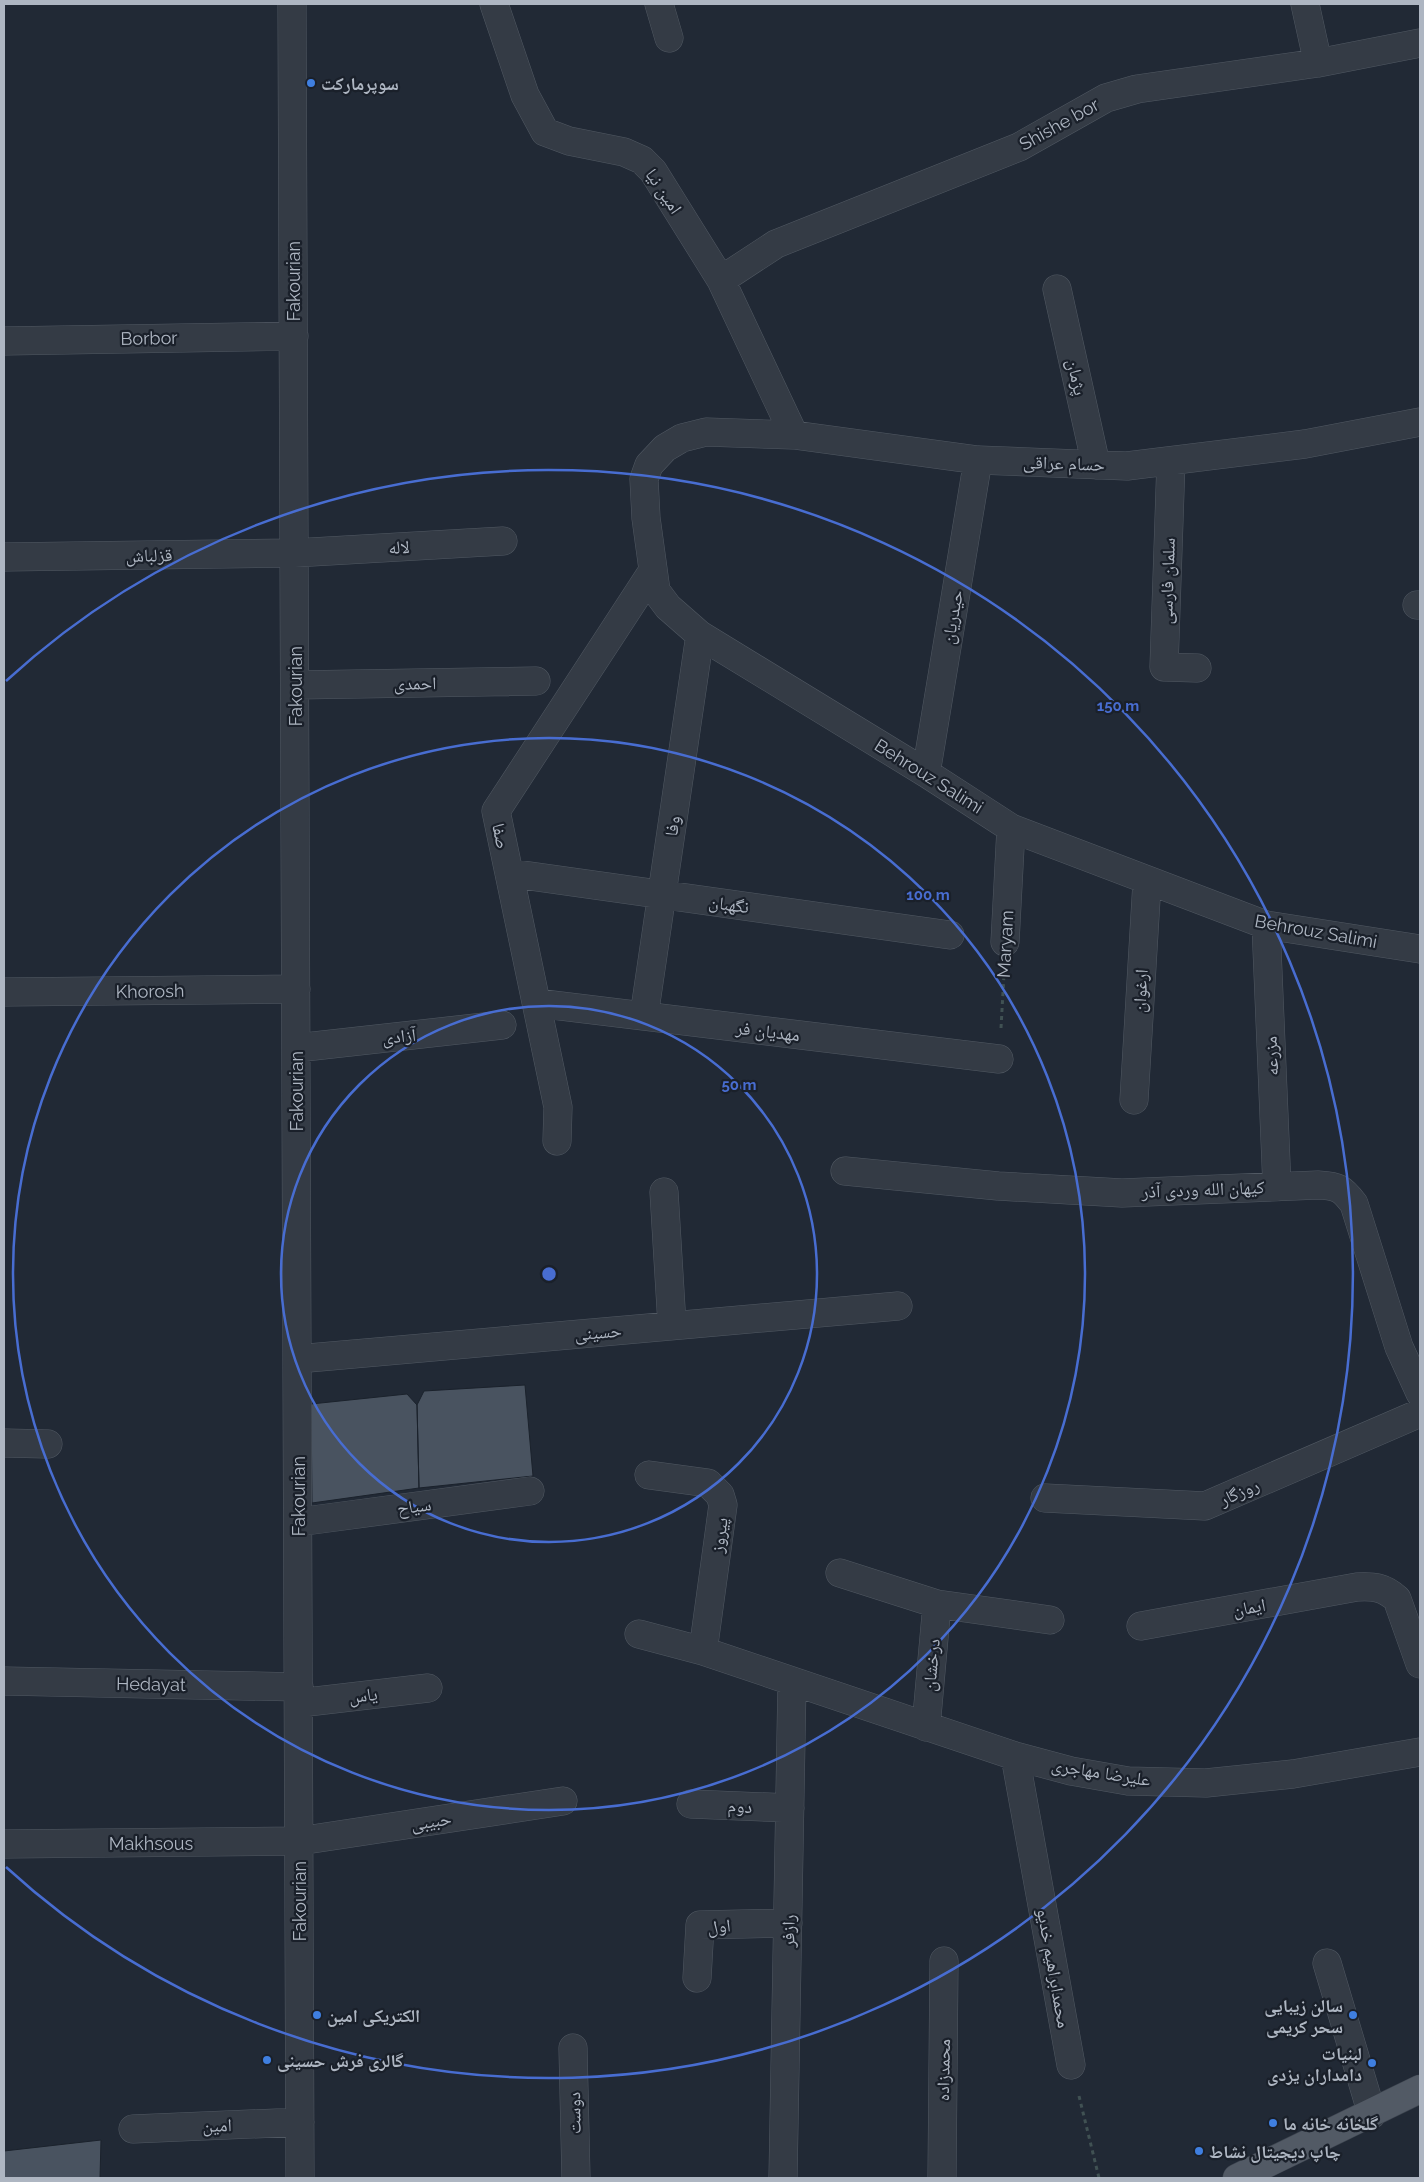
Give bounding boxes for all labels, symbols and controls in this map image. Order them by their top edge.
place label: سوپرمارکت [321,73,399,95]
marker: سوپرمارکت [305,77,317,89]
street label: Shishe bor [1016,93,1103,154]
street label: امین نیا [640,164,687,218]
street label: Fakourian [283,241,304,321]
street label: Borbor [120,327,178,349]
street label: پژمان [1062,357,1091,397]
street label: حسام عراقی [1023,451,1105,477]
street label: لاله [388,536,410,558]
street label: سلمان فارسی [1155,537,1180,625]
street label: قزلباش [125,544,173,567]
street label: حیدریان [937,588,968,646]
street label: Fakourian [285,646,306,726]
street label: احمدی [393,672,437,695]
text: 150 m [1097,697,1139,715]
street label: Behrouz Salimi [871,734,987,818]
street label: وفا [660,814,684,838]
street label: صفا [488,821,514,851]
text: 100 m [906,886,950,904]
street label: نگهبان [707,891,751,918]
street label: Maryam [993,910,1017,978]
street label: Behrouz Salimi [1253,910,1379,952]
street label: ارغوان [1128,969,1153,1013]
street label: Khorosh [115,980,185,1002]
street label: مهدیان فر [734,1017,801,1046]
street label: آزادی [381,1024,418,1049]
street label: مزرعه [1259,1036,1283,1076]
street label: Fakourian [286,1051,307,1131]
text: 50 m [721,1076,757,1094]
street label: کیهان الله وردی آذر [1140,1176,1265,1203]
centre of rings [540,1265,558,1283]
street label: حسینی [573,1319,623,1346]
street label: Fakourian [288,1456,309,1536]
street label: روزگار [1215,1474,1262,1510]
street label: سیاح [396,1493,433,1521]
street label: پیروز [706,1516,733,1555]
street label: ایمان [1231,1594,1267,1621]
street label: درخشان [918,1638,945,1692]
street label: Hedayat [116,1673,186,1695]
street label: یاس [347,1683,379,1708]
street label: علیرضا مهاجری [1050,1754,1152,1791]
street label: دوم [727,1795,753,1819]
street label: حبیبی [409,1807,453,1836]
street label: Makhsous [109,1833,193,1854]
street label: Fakourian [289,1861,310,1941]
street label: محمدابراهیم خدیو [1031,1906,1075,2030]
street label: اول [706,1914,732,1939]
street label: رازفر [777,1914,799,1949]
place label: سالن زیبایی سحر کریمی [1264,1995,1343,2038]
place label: الکتریکی امین [327,2005,420,2027]
marker: الکتریکی امین [311,2009,323,2021]
marker: سالن زیبایی سحر کریمی [1347,2009,1359,2021]
street label: محمدزاده [932,2039,954,2101]
place label: لبنیات دامداران یزدی [1267,2043,1362,2086]
place label: گالری فرش حسینی [277,2050,404,2072]
marker: گالری فرش حسینی [261,2054,273,2066]
marker: لبنیات دامداران یزدی [1366,2057,1378,2069]
street label: دوست [563,2092,585,2134]
place label: گلخانه خانه ما [1283,2113,1378,2134]
street label: امین [202,2114,232,2137]
marker: گلخانه خانه ما [1267,2117,1279,2129]
place label: چاپ دیجیتال نشاط [1209,2141,1341,2163]
marker: چاپ دیجیتال نشاط [1193,2145,1205,2157]

